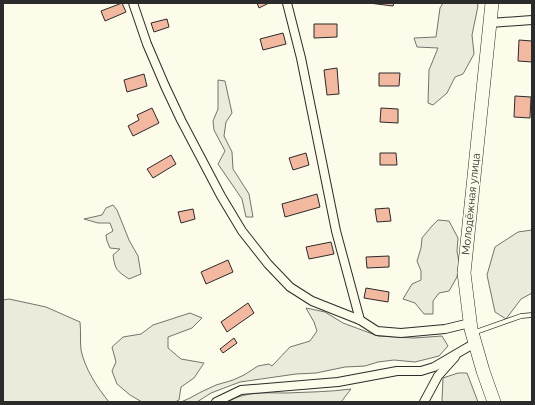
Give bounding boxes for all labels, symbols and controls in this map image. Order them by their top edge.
street label: Молодёжная улица [459,153,483,255]

